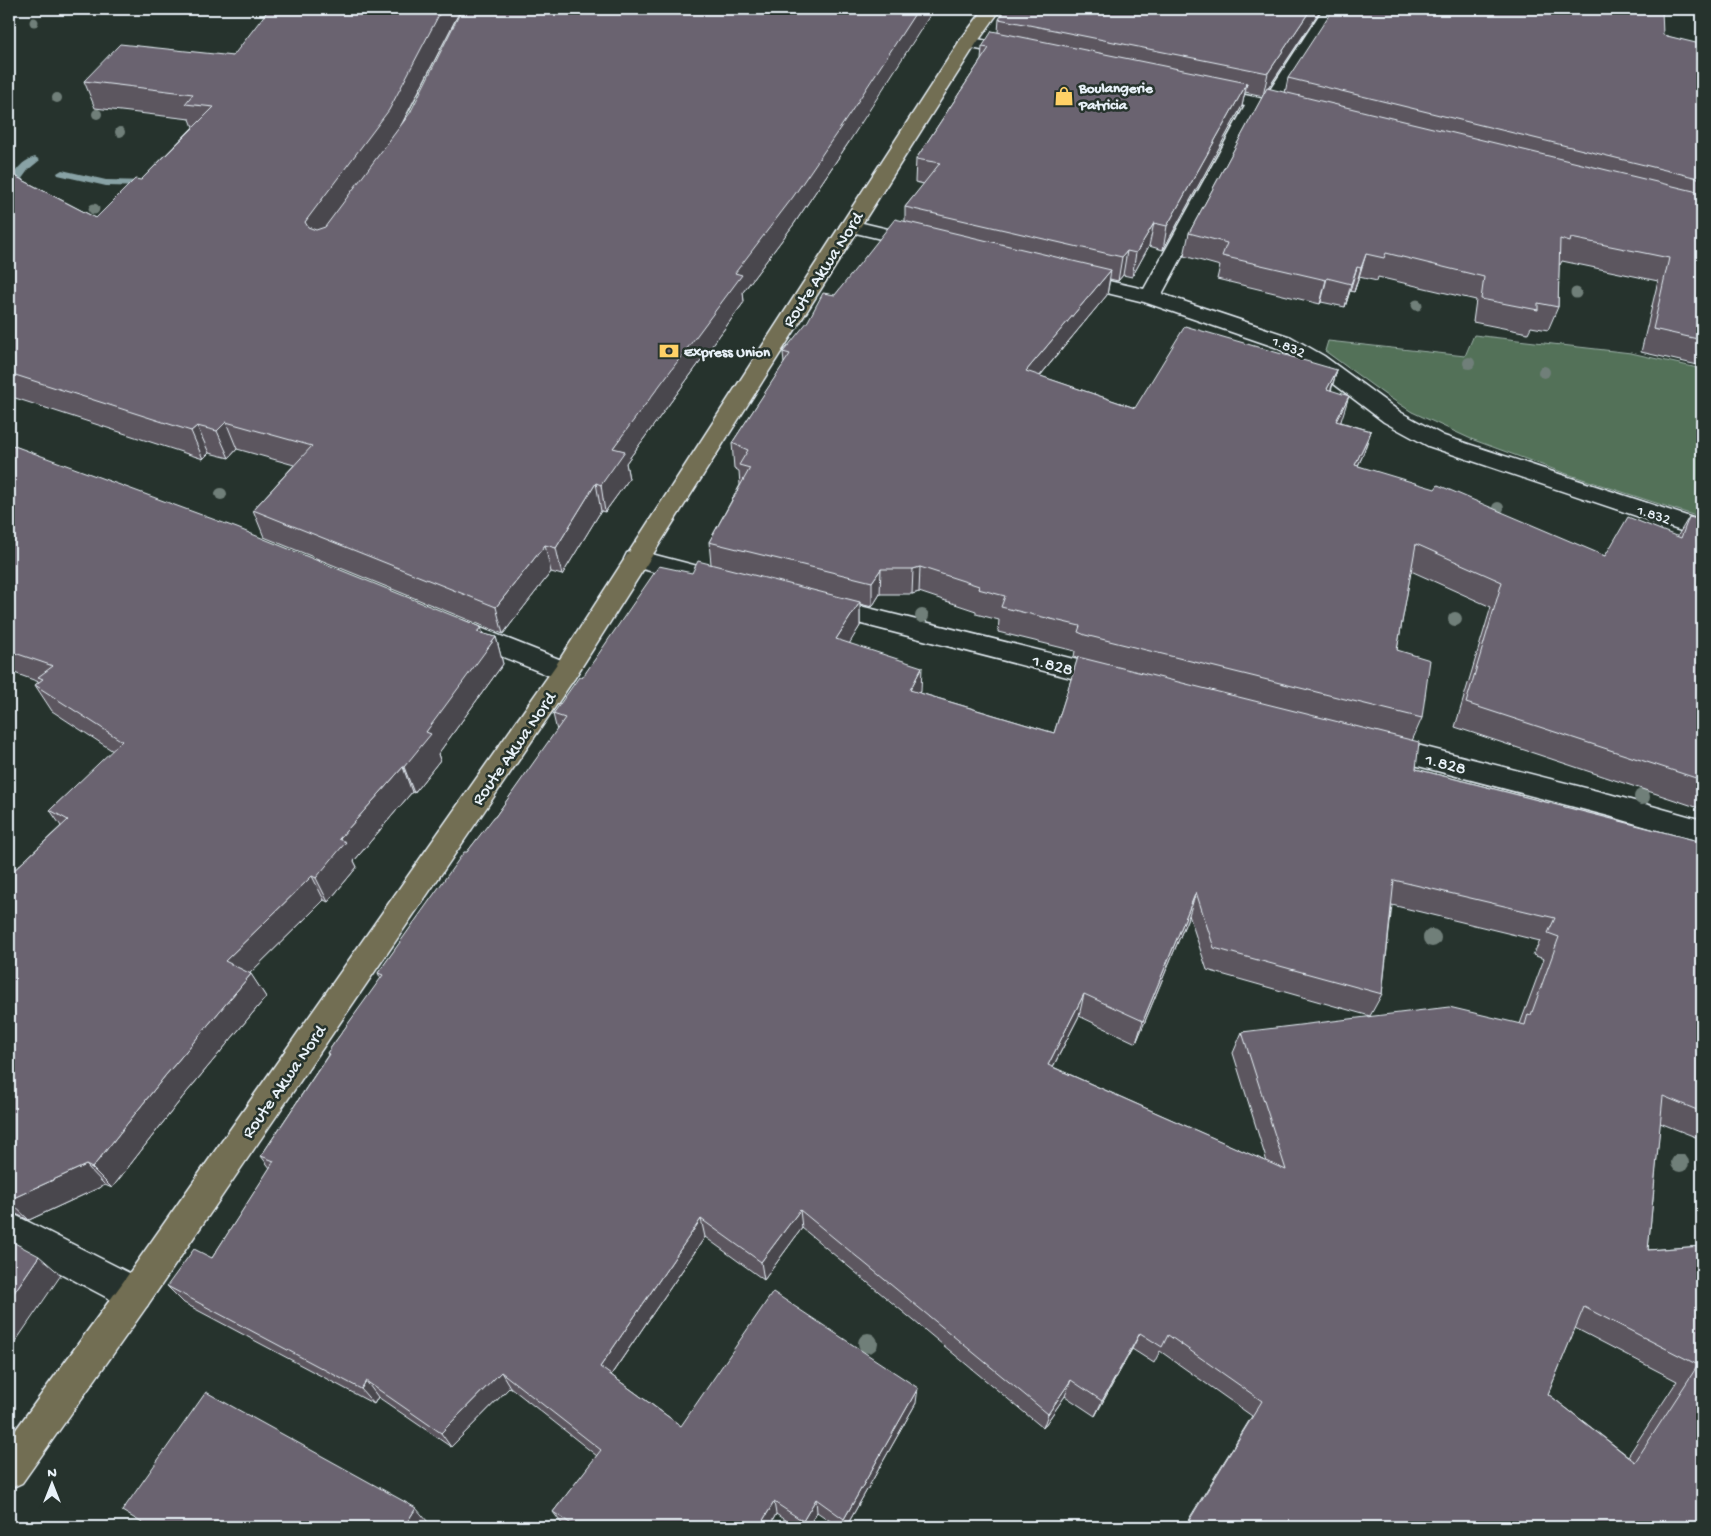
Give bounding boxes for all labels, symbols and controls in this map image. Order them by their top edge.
place label: Boulangerie Patricia [1078,80,1154,115]
shop icon: Boulangerie Patricia [1053,85,1075,107]
street label: Route Akwa Nord [779,208,870,332]
street label: 1.832 [1268,332,1307,363]
bank icon: Express Union [658,340,680,362]
place label: Express Union [684,344,771,362]
street label: 1.832 [1633,502,1672,530]
street label: 1.828 [1029,651,1075,682]
street label: Route Akwa Nord [468,688,563,810]
street label: 1.828 [1422,750,1468,781]
street label: Route Akwa Nord [238,1021,333,1143]
north arrow [28,1458,78,1508]
text: N [47,1465,57,1482]

